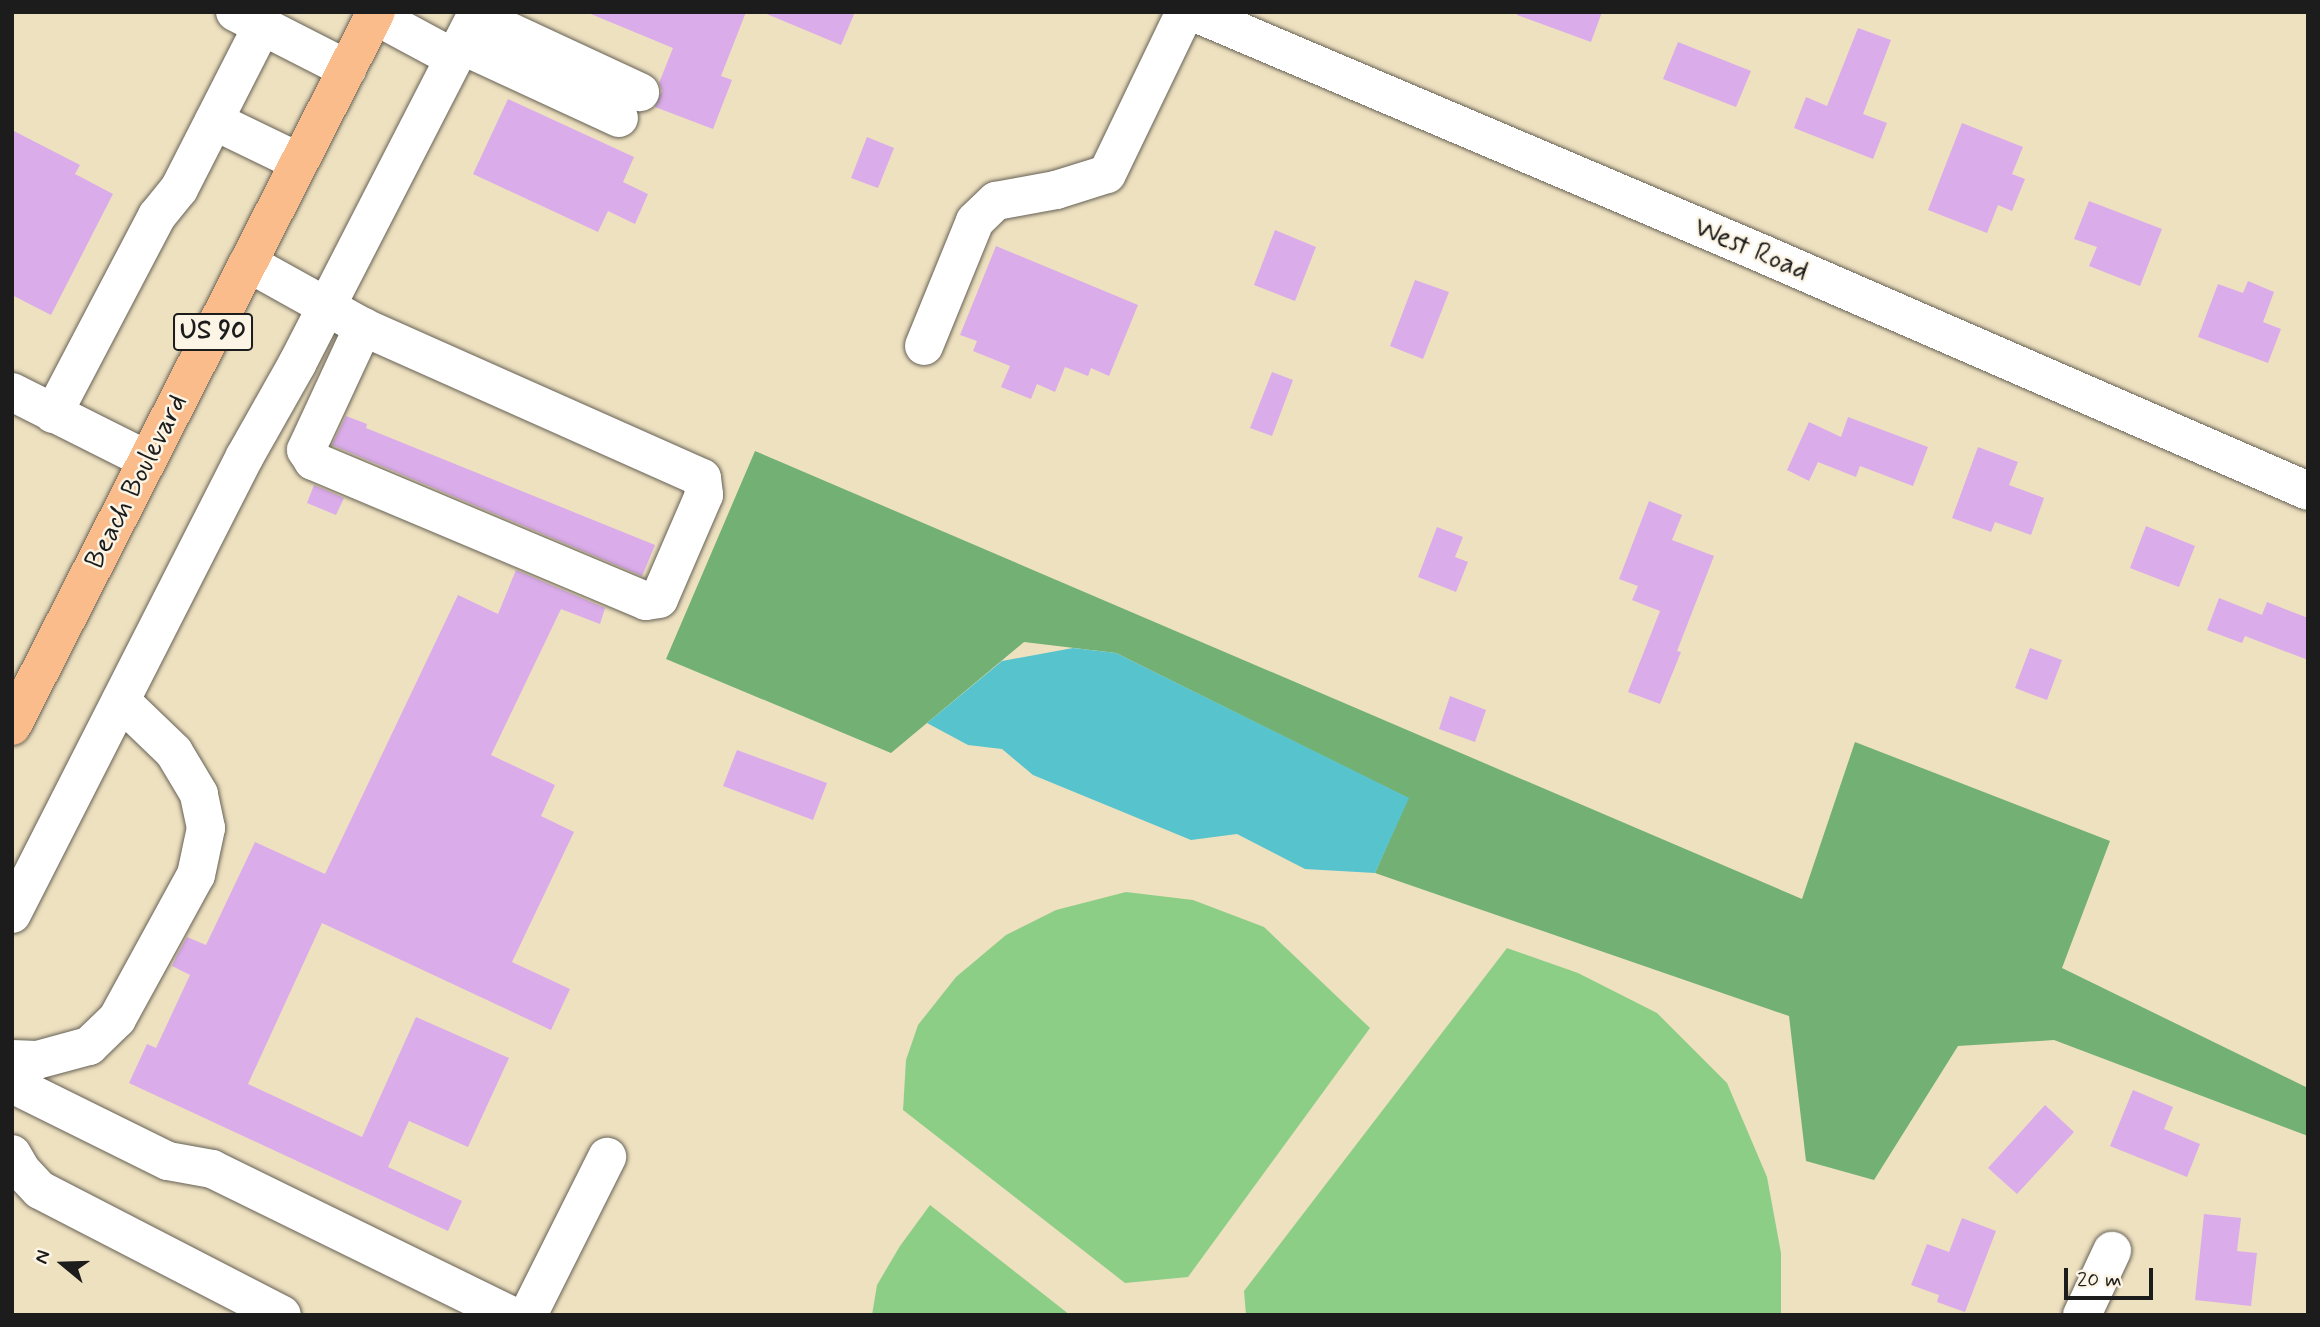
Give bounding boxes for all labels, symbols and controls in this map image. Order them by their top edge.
street label: West Road [1689,211,1813,289]
road number: US 90 [173,310,253,354]
street label: Beach Boulevard [79,389,195,575]
north arrow [28,1229,98,1299]
text: N [29,1247,57,1267]
scale bar [2068,1254,2157,1298]
text: 20 m [2077,1266,2122,1294]

